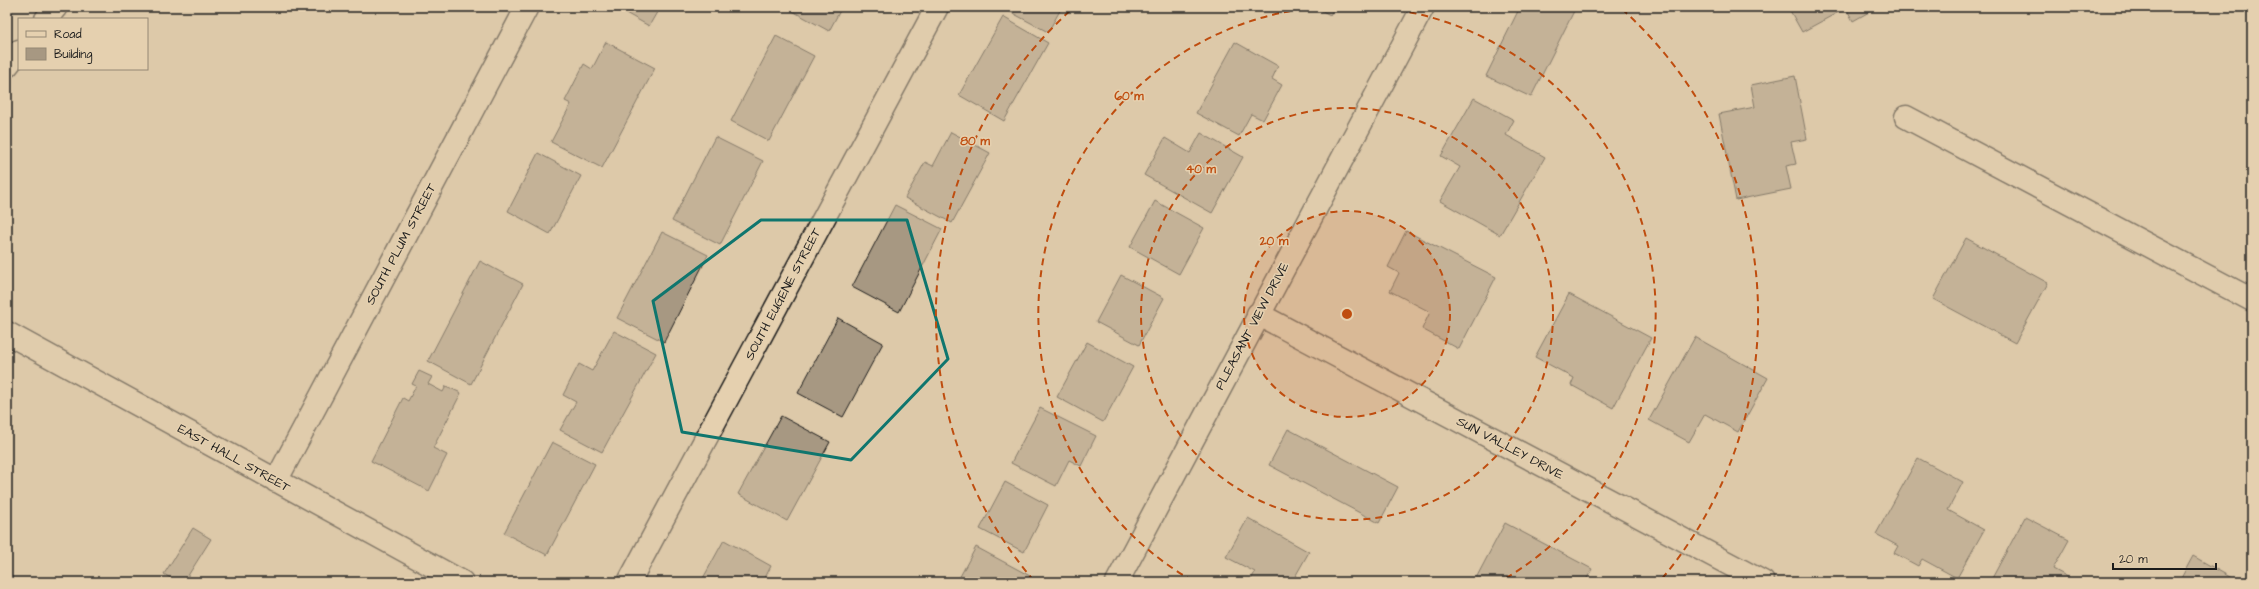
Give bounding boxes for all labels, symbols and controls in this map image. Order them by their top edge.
legend [18,18,148,70]
text: Road [54,26,82,43]
text: Building [54,46,92,64]
text: 60 m [1114,88,1144,105]
text: 80 m [960,133,990,150]
text: 40 m [1186,161,1217,178]
street label: SOUTH PLUM STREET [361,179,441,308]
street label: SOUTH EUGENE STREET [740,224,826,363]
text: 20 m [1259,233,1289,250]
street label: PLEASANT VIEW DRIVE [1211,259,1293,393]
centre of rings [1340,307,1354,321]
street label: SUN VALLEY DRIVE [1453,412,1567,484]
street label: EAST HALL STREET [174,420,294,497]
scale bar [2113,545,2216,571]
text: 20 m [2119,551,2148,568]

